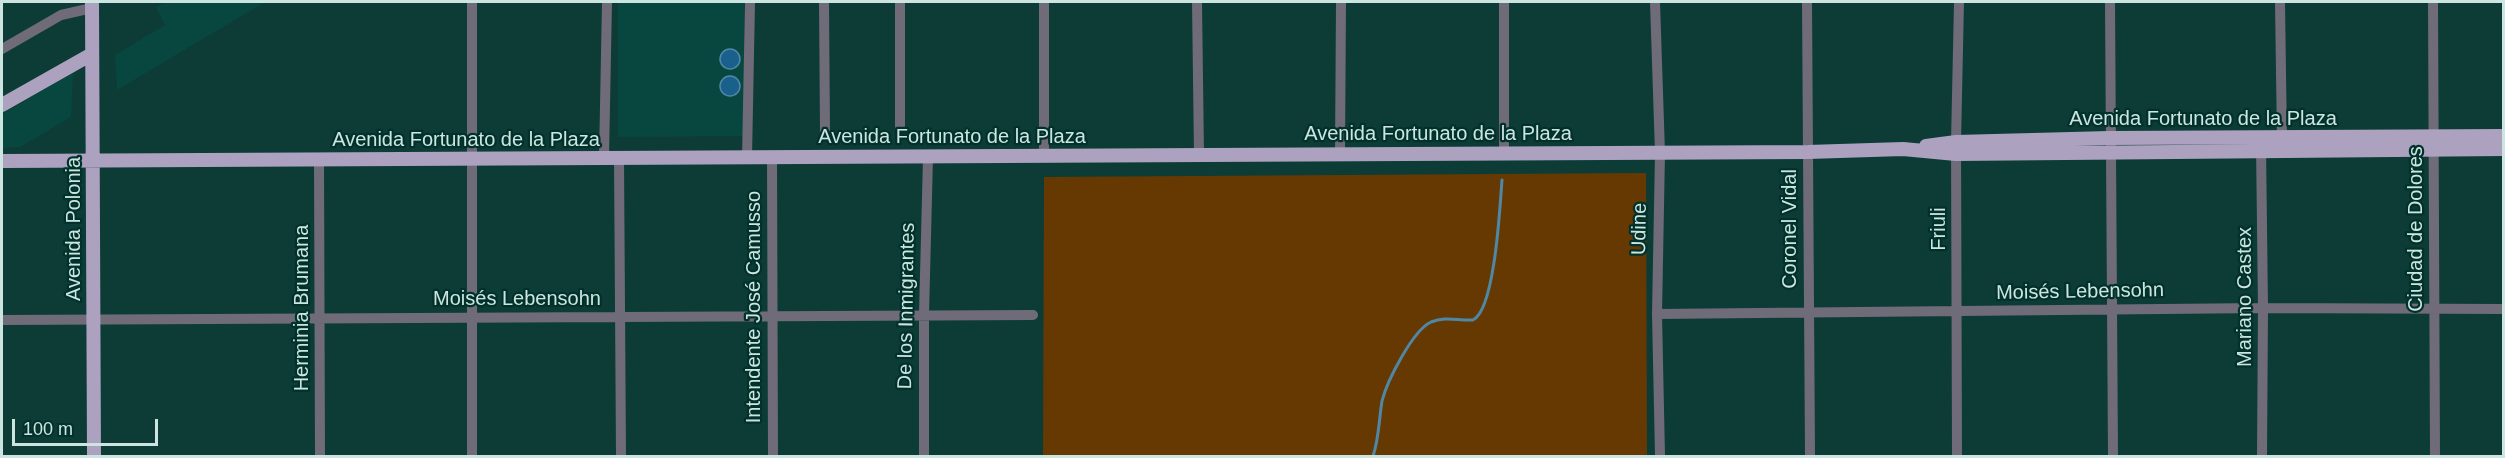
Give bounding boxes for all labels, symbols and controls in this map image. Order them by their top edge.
street label: Avenida Fortunato de la Plaza [2069,107,2337,131]
street label: Avenida Fortunato de la Plaza [1304,122,1572,146]
street label: Avenida Fortunato de la Plaza [818,125,1086,149]
street label: Avenida Fortunato de la Plaza [332,128,600,152]
street label: Ciudad de Dolores [2404,146,2428,312]
street label: Avenida Polonia [62,157,86,301]
street label: Coronel Vidal [1778,169,1802,289]
street label: Intendente José Camusso [742,191,766,423]
street label: Udine [1628,203,1652,255]
street label: Friuli [1927,207,1951,251]
street label: De los Inmigrantes [894,222,920,390]
street label: Herminia Brumana [290,225,314,391]
street label: Mariano Castex [2233,227,2257,367]
street label: Moisés Lebensohn [1996,279,2164,305]
street label: Moisés Lebensohn [433,287,601,311]
scale bar [15,407,160,445]
text: 100 m [23,419,73,439]

